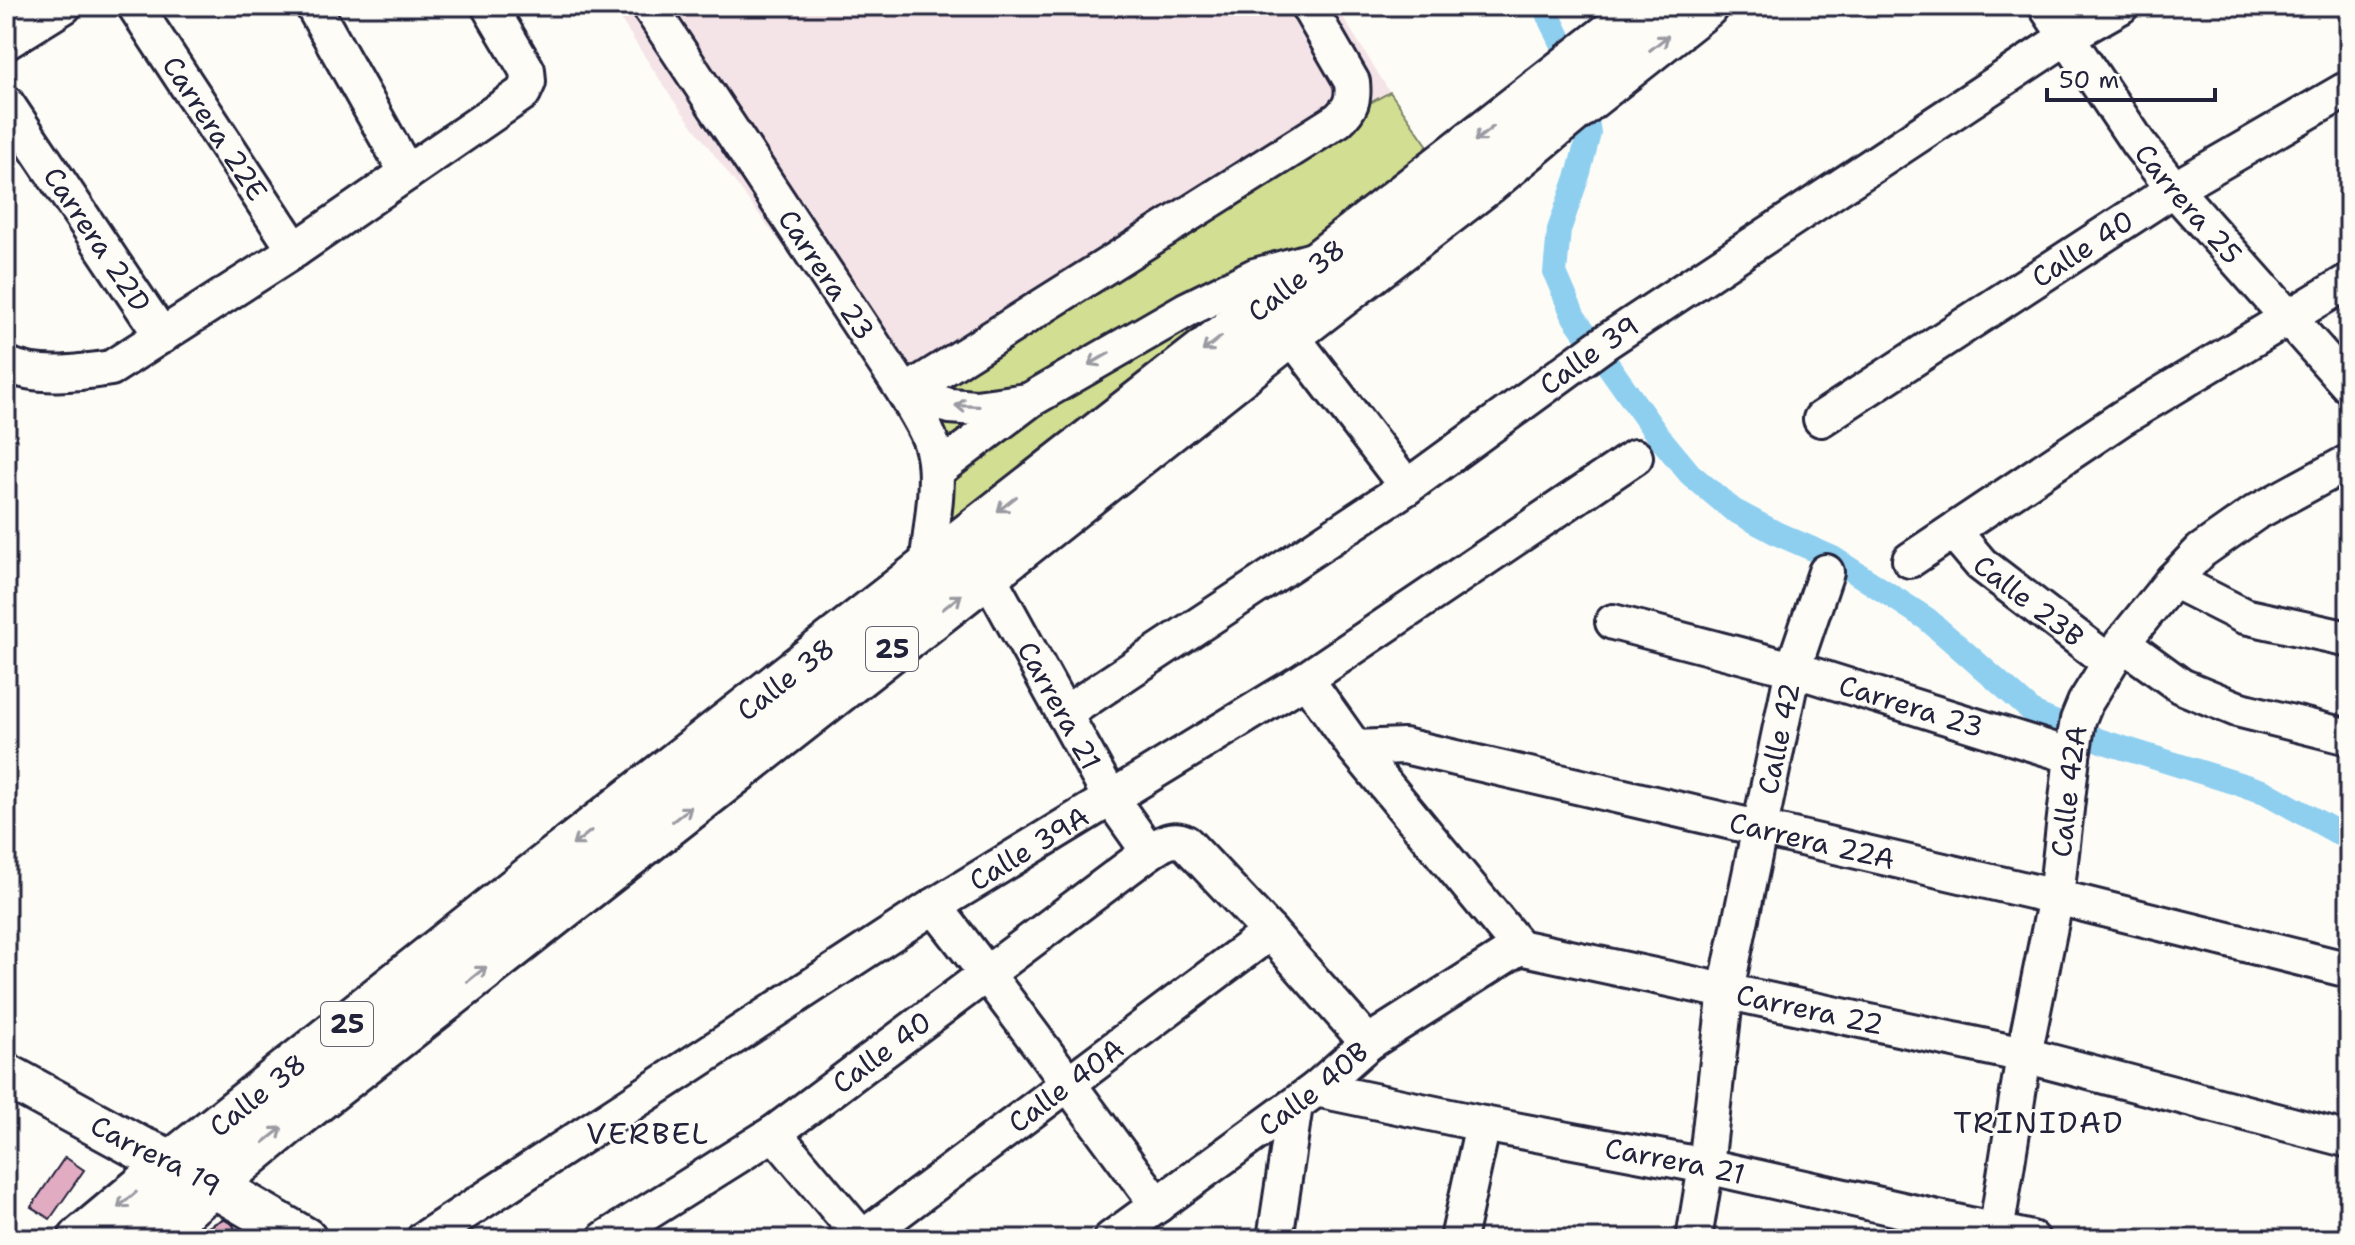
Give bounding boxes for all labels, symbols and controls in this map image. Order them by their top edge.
one-way arrow [1648,34,1669,52]
street label: Carrera 22E [154,48,276,208]
scale bar [2047,52,2215,102]
text: 50 m [2059,64,2119,96]
one-way arrow [1474,126,1495,143]
street label: Carrera 25 [2126,135,2251,272]
street label: Carrera 22D [35,159,160,319]
street label: Calle 40 [2024,201,2141,296]
street label: Carrera 23 [770,202,884,347]
street label: Calle 38 [1239,230,1353,330]
street label: Calle 39 [1531,306,1646,403]
one-way arrow [1202,336,1223,353]
one-way arrow [1087,352,1111,367]
one-way arrow [954,399,981,414]
one-way arrow [997,496,1018,513]
street label: Calle 23B [1965,546,2092,655]
one-way arrow [941,593,962,610]
road number: 25 [866,627,918,671]
street label: Calle 38 [729,629,842,729]
street label: Carrera 21 [1009,634,1110,776]
street label: Carrera 23 [1834,666,1988,746]
street label: Calle 42 [1748,679,1809,798]
street label: Calle 42A [2042,722,2096,859]
street label: Calle 39A [962,797,1096,899]
street label: Carrera 22A [1726,803,1899,878]
one-way arrow [671,805,692,823]
one-way arrow [572,829,593,847]
one-way arrow [466,966,487,983]
street label: Carrera 22 [1733,975,1887,1043]
road number: 25 [321,1002,373,1046]
street label: Calle 40 [824,1003,939,1102]
street label: Calle 40A [1000,1029,1131,1141]
street label: Calle 40B [1250,1032,1376,1144]
street label: Calle 38 [201,1044,314,1145]
district label: TRINIDAD [1953,1102,2125,1143]
street label: Carrera 19 [84,1106,228,1205]
district label: VERBEL [586,1113,710,1154]
one-way arrow [262,1126,282,1144]
street label: Carrera 21 [1602,1128,1748,1193]
one-way arrow [117,1191,137,1209]

